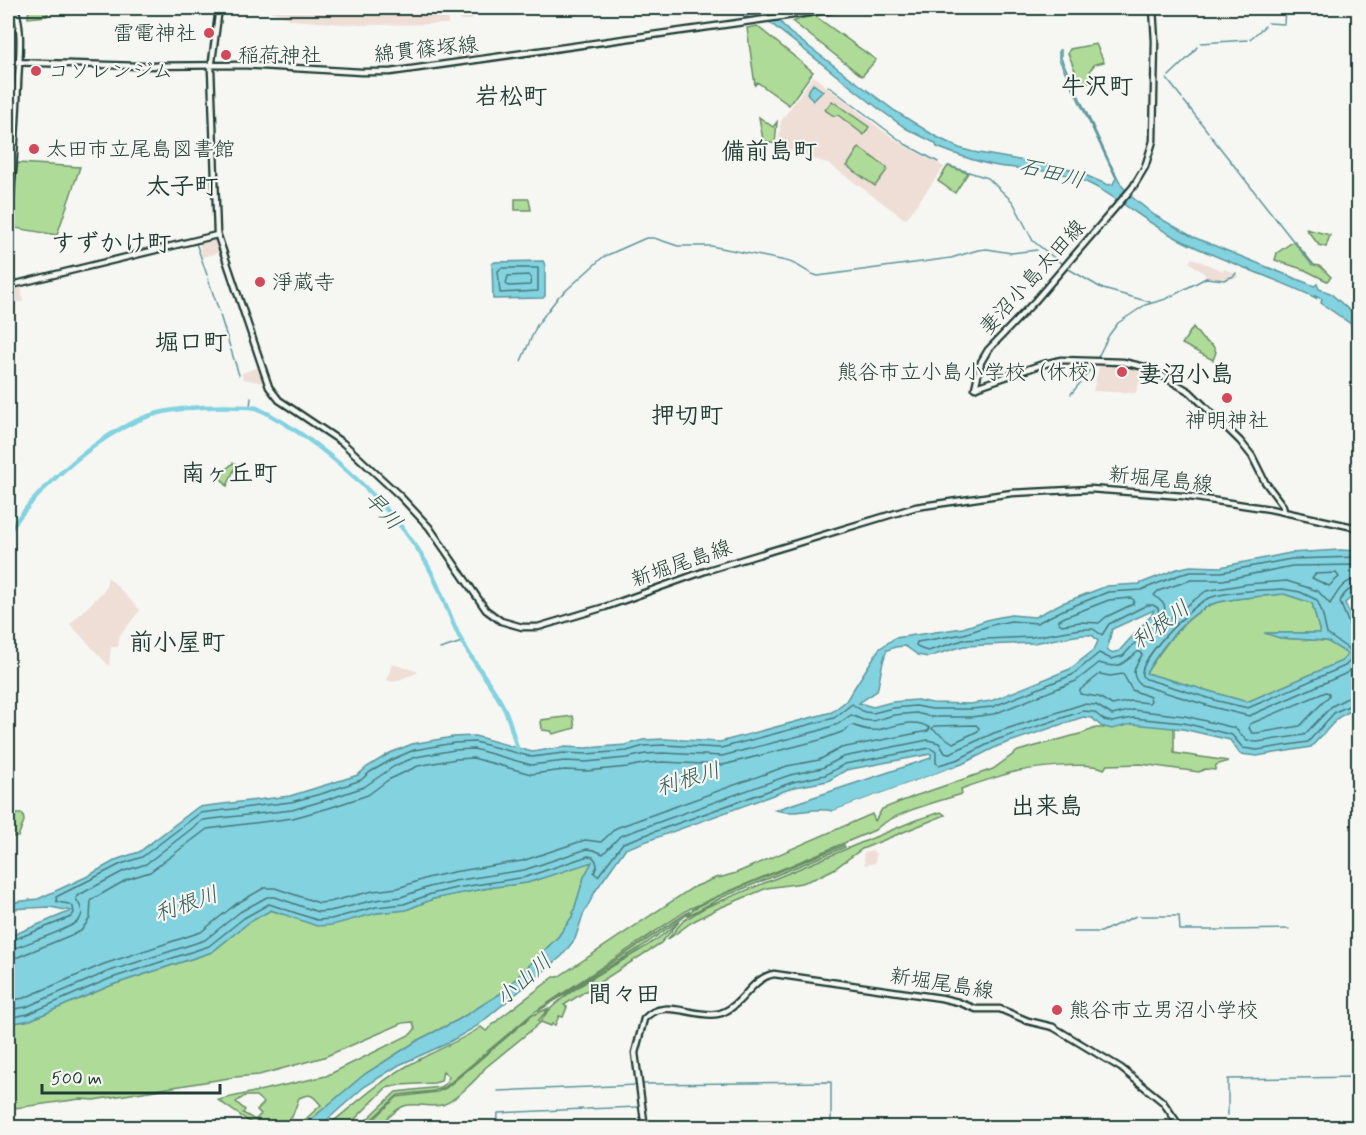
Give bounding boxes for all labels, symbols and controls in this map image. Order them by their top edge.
place label: 雷電神社 [113,20,197,48]
marker: 雷電神社 [202,26,216,40]
street label: 綿貫篠塚線 [372,31,480,69]
place label: 稲荷神社 [238,42,322,70]
marker: 稲荷神社 [219,48,233,62]
place label: コソレンジム [48,58,173,86]
marker: コソレンジム [29,64,43,78]
district label: 牛沢町 [1061,72,1133,103]
district label: 岩松町 [475,82,547,113]
place label: 太田市立尾島図書館 [46,136,235,164]
district label: 備前島町 [721,137,817,168]
marker: 太田市立尾島図書館 [27,142,41,156]
water label: 石田川 [1016,152,1087,196]
district label: 太子町 [146,172,218,203]
street label: 妻沼小島太田線 [973,214,1092,342]
district label: すずかけ町 [51,229,171,260]
place label: 淨蔵寺 [272,269,335,297]
marker: 淨蔵寺 [253,275,267,289]
district label: 堀口町 [155,328,227,359]
place label: 熊谷市立小島小学校（休校） [837,359,1110,387]
district label: 妻沼小島 [1138,360,1234,391]
marker: 熊谷市立小島小学校（休校） [1115,365,1129,379]
marker: 神明神社 [1220,391,1234,405]
district label: 押切町 [651,401,723,432]
place label: 神明神社 [1185,407,1269,435]
district label: 南ヶ丘町 [181,459,277,490]
street label: 新堀尾島線 [1107,461,1215,499]
water label: 早川 [357,486,408,537]
street label: 新堀尾島線 [627,534,736,594]
water label: 利根川 [1126,595,1196,656]
district label: 前小屋町 [129,628,225,659]
water label: 利根川 [653,757,724,803]
district label: 出来島 [1011,792,1083,823]
water label: 利根川 [151,881,222,929]
water label: 小山川 [490,948,558,1013]
street label: 新堀尾島線 [888,962,996,1006]
district label: 間々田 [588,980,660,1011]
place label: 熊谷市立男沼小学校 [1069,997,1258,1025]
marker: 熊谷市立男沼小学校 [1050,1003,1064,1017]
scale bar [42,1057,220,1095]
text: 500 m [51,1067,102,1091]

